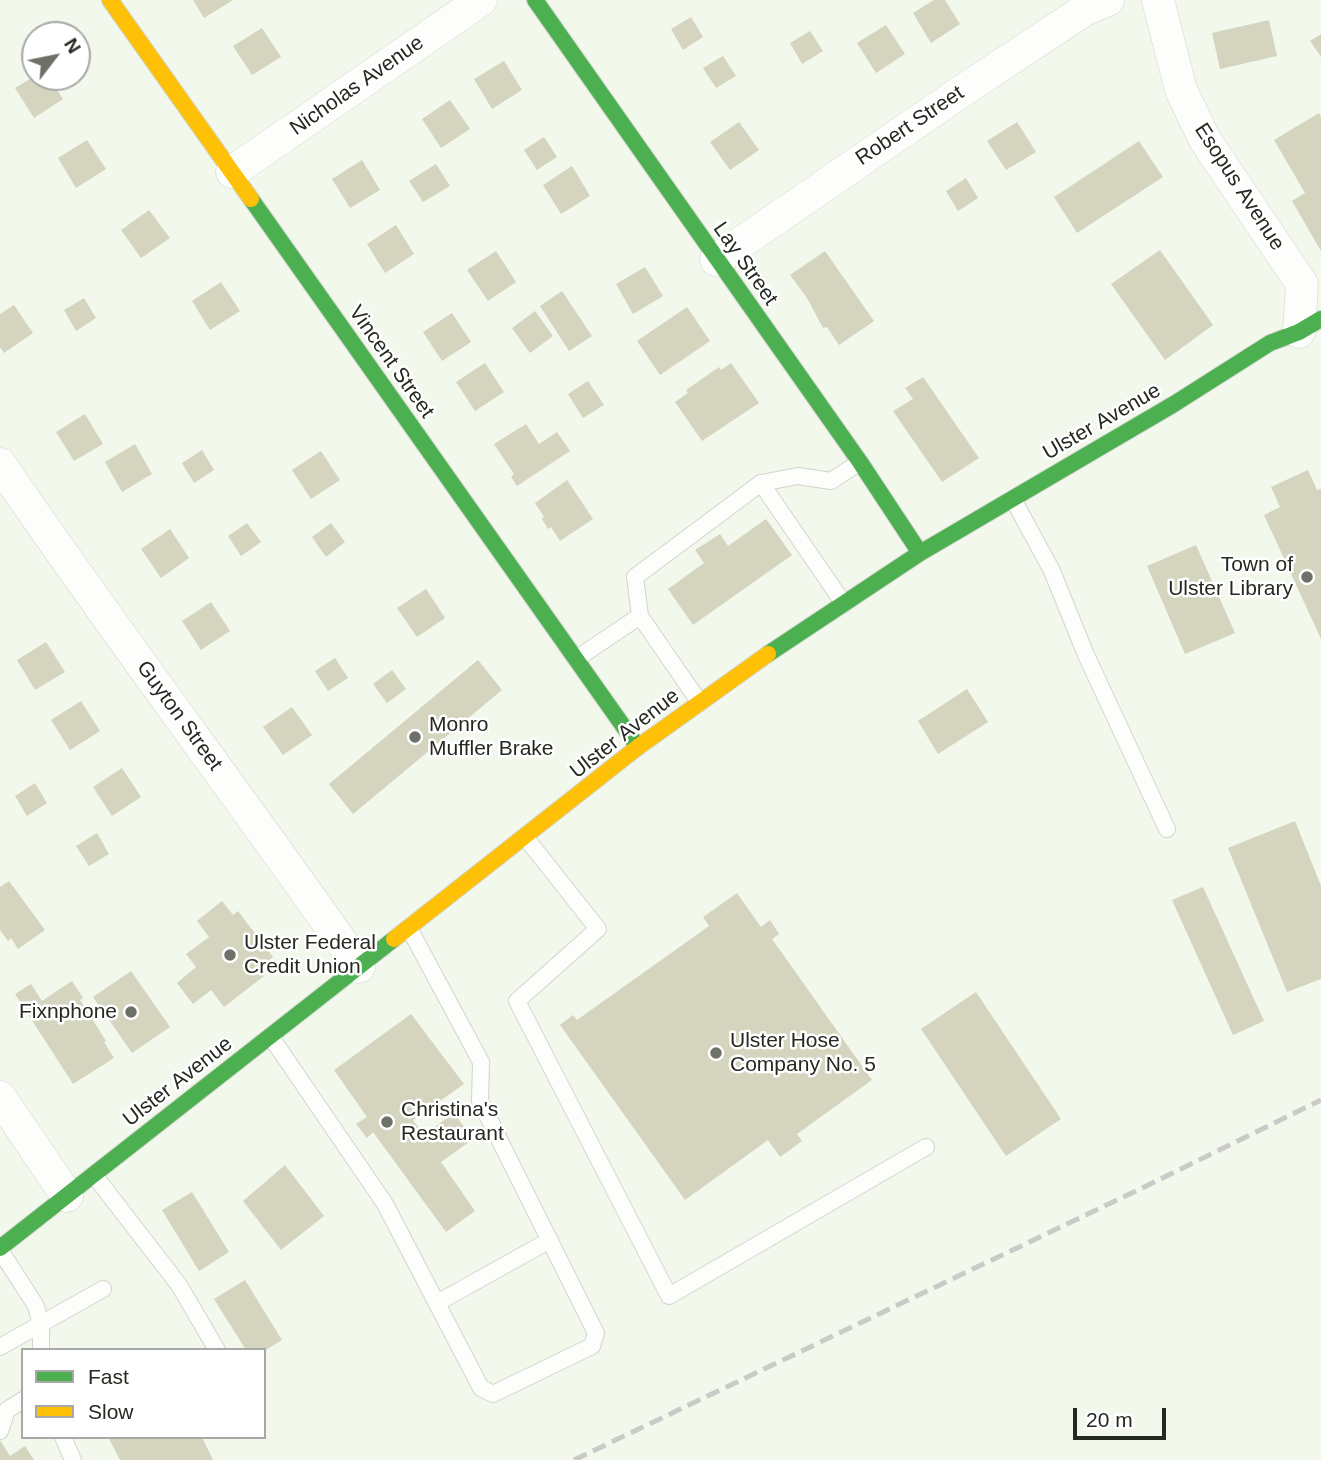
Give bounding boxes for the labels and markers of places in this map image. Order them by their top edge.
place label: Town of Ulster Library [1168,552,1293,602]
marker: Town of Ulster Library [1299,569,1315,585]
place label: Monro Muffler Brake [429,712,553,762]
marker: Monro Muffler Brake [407,729,423,745]
place label: Ulster Federal Credit Union [244,930,376,980]
marker: Ulster Federal Credit Union [222,947,238,963]
place label: Fixnphone [19,999,117,1025]
marker: Fixnphone [123,1004,139,1020]
place label: Ulster Hose Company No. 5 [730,1028,876,1078]
marker: Ulster Hose Company No. 5 [708,1045,724,1061]
place label: Christina's Restaurant [401,1097,504,1147]
marker: Christina's Restaurant [379,1114,395,1130]

